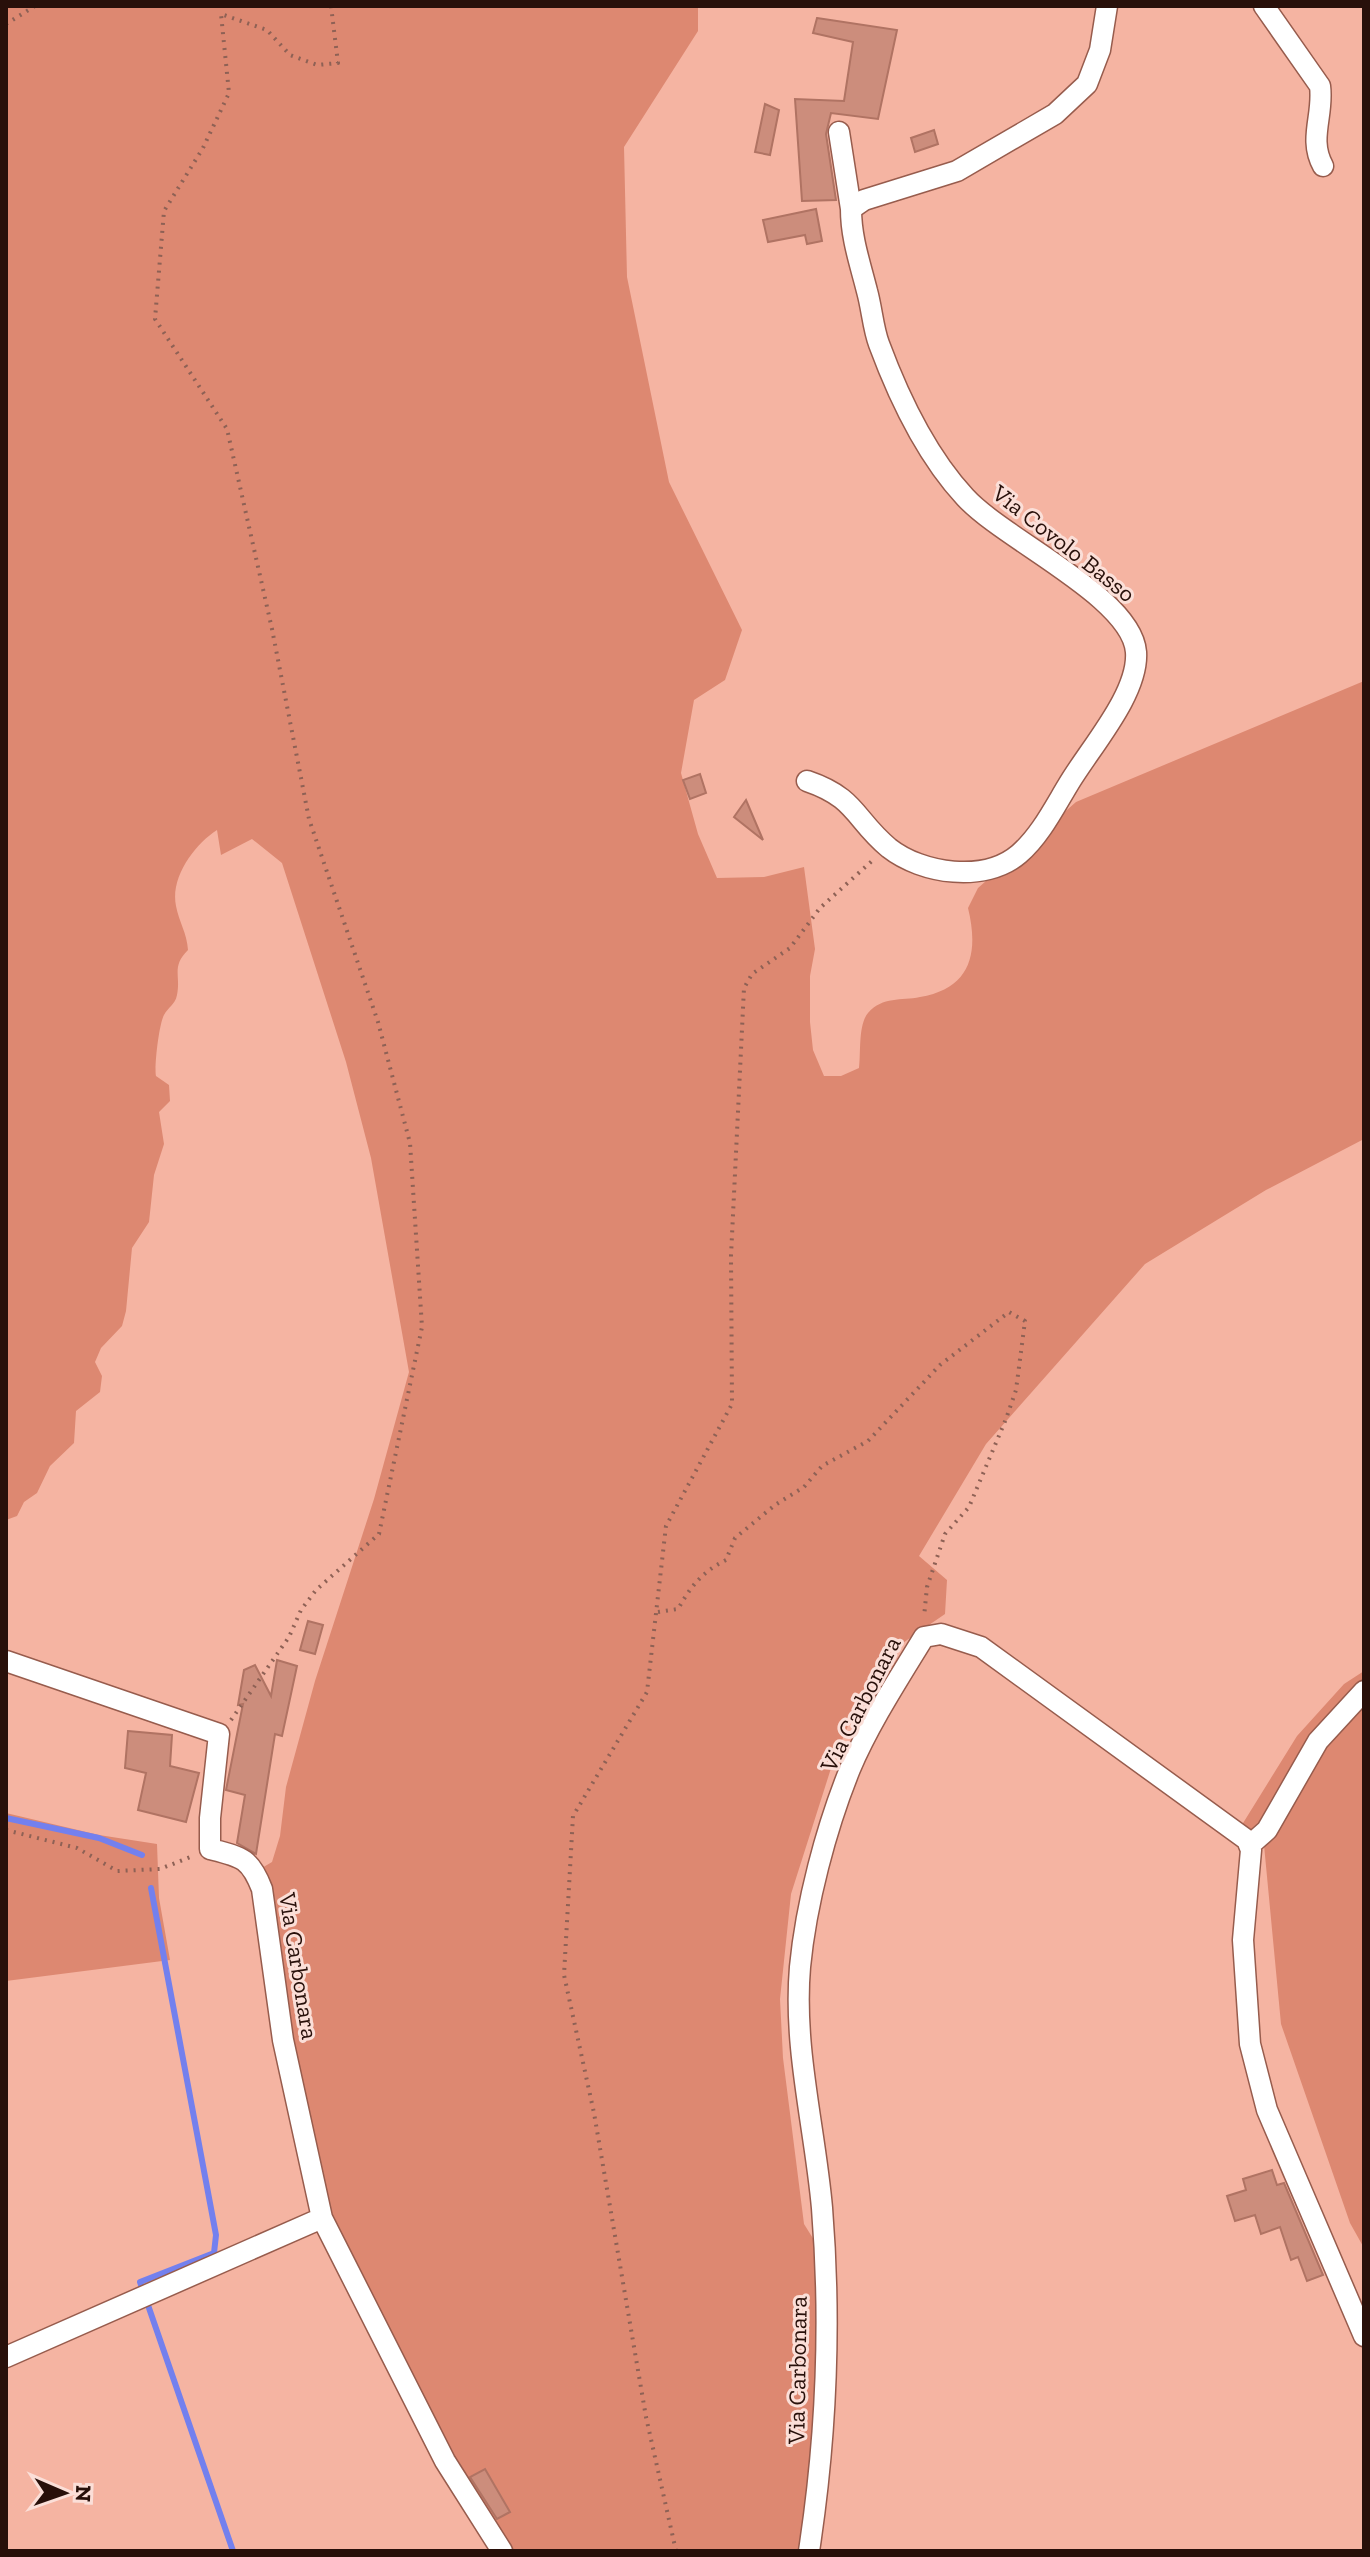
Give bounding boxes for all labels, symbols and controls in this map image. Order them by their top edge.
street label: Via Covolo Basso [986,477,1141,608]
street label: Via Carbonara [813,1631,907,1777]
street label: Via Carbonara [273,1890,325,2042]
street label: Via Carbonara [781,2295,813,2445]
north arrow [24,2453,104,2533]
text: N [70,2485,97,2503]

